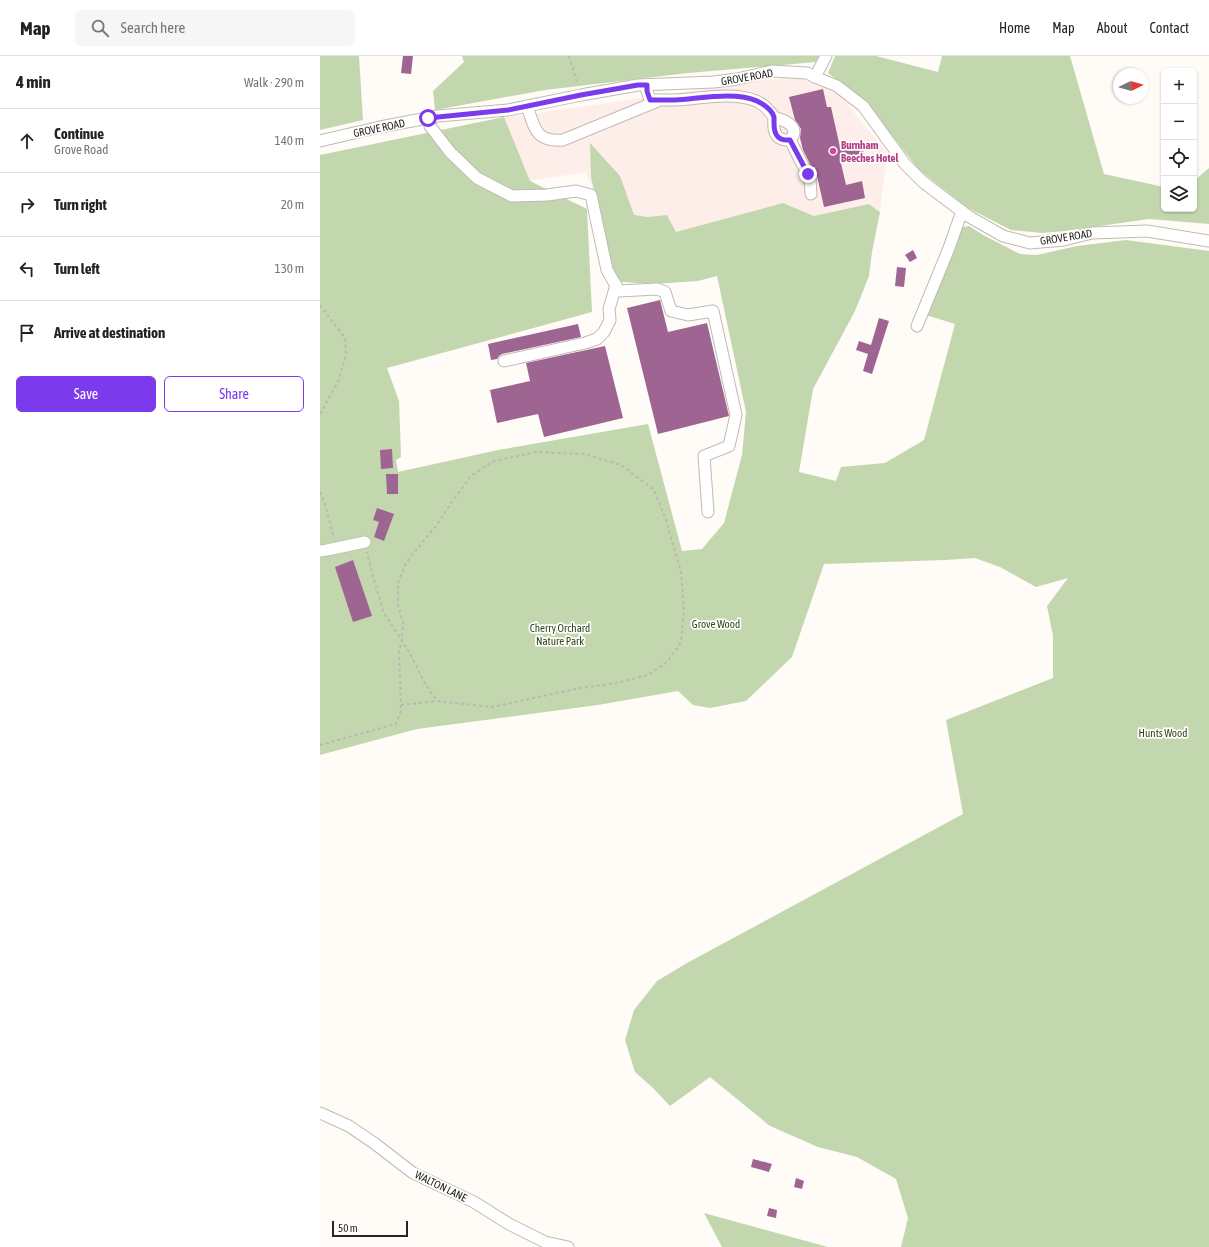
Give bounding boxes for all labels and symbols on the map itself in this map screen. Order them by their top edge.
street label: GROVE ROAD [720,67,774,87]
north arrow [1113,68,1149,104]
route start [419,109,437,127]
street label: GROVE ROAD [352,117,406,139]
place label: Burnham Beeches Hotel [841,139,899,164]
marker: Burnham Beeches Hotel [828,146,838,156]
route end [799,165,817,183]
street label: GROVE ROAD [1039,227,1093,247]
park label: Grove Wood [692,618,740,630]
park label: Cherry Orchard Nature Park [530,622,590,647]
park label: Hunts Wood [1139,727,1187,739]
street label: WALTON LANE [413,1168,469,1204]
scale bar [332,1219,408,1238]

